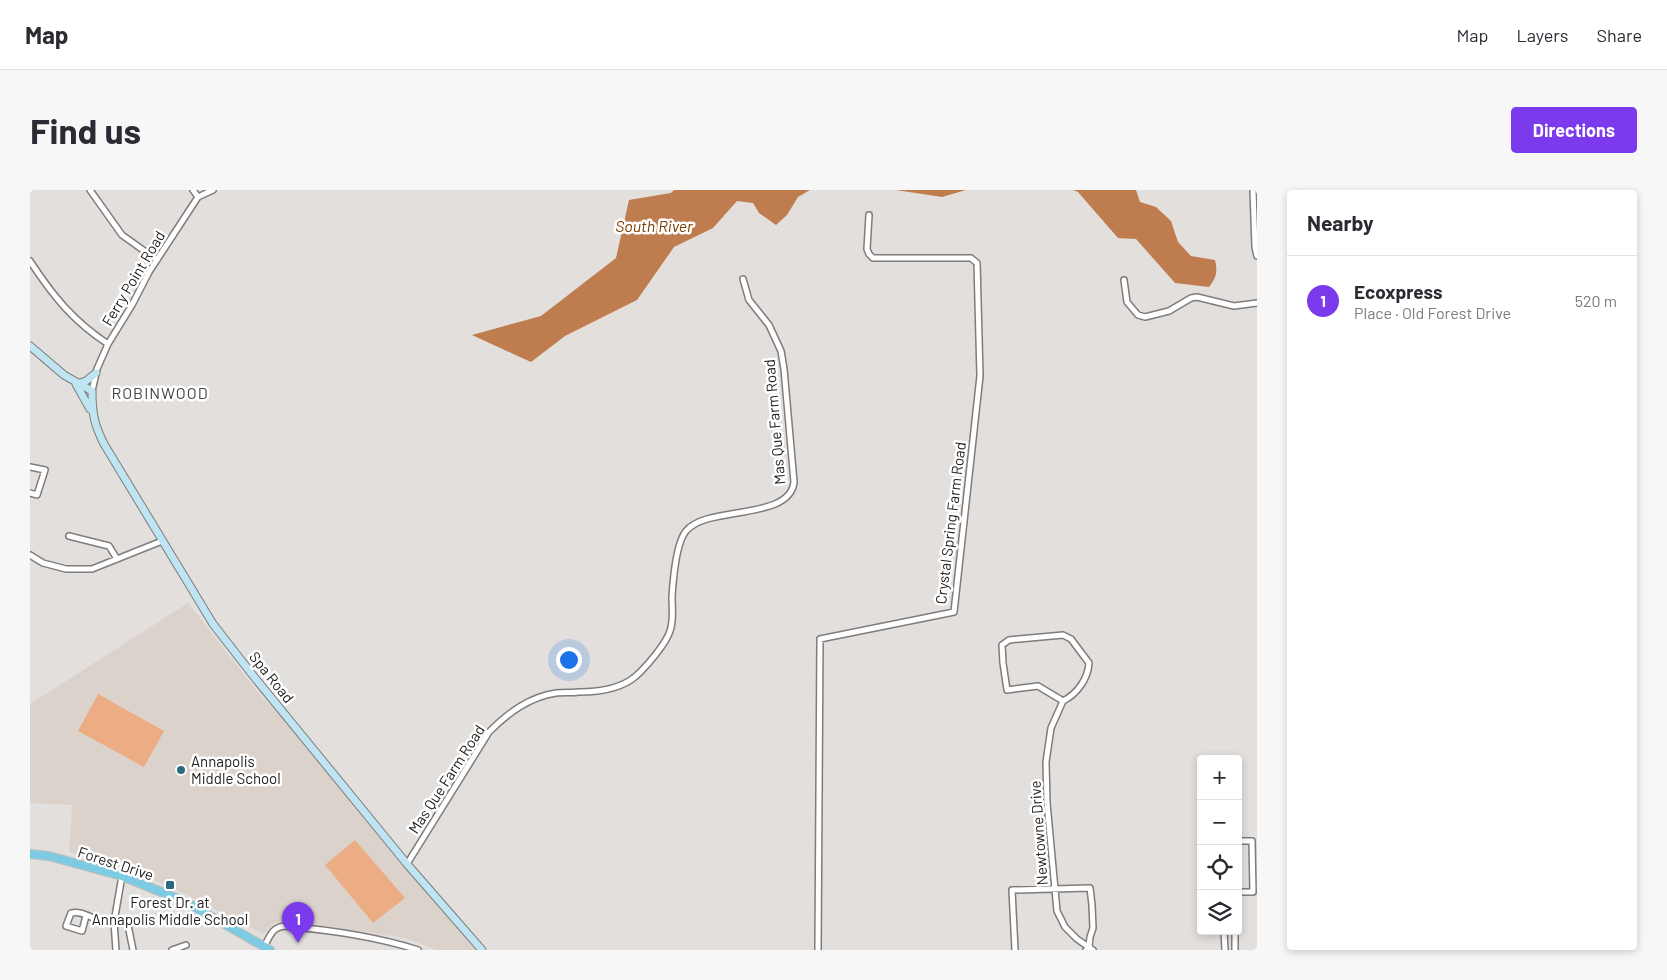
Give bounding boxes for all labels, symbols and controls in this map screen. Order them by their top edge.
text: Map [25,20,68,49]
text: Map [1456,24,1488,46]
text: Layers [1516,24,1569,46]
text: Share [1597,24,1642,46]
button: Directions [1511,107,1637,153]
text: Find us [30,109,141,151]
text: Nearby [1307,210,1373,235]
water label: South River [615,216,694,235]
street label: Ferry Point Road [98,227,168,329]
text: Ecoxpress [1354,280,1442,303]
text: 1 [1320,291,1326,310]
text: 520 m [1575,291,1617,310]
text: Place · Old Forest Drive [1354,303,1511,322]
street label: Mas Que Farm Road [760,358,788,486]
district label: ROBINWOOD [111,383,209,402]
street label: Crystal Spring Farm Road [931,441,969,605]
your location [556,647,582,673]
street label: Spa Road [246,648,298,706]
street label: Mas Que Farm Road [404,721,488,837]
place label: Annapolis Middle School [191,752,281,787]
map controls [1197,755,1242,935]
button: + [1197,755,1242,800]
marker: Annapolis Middle School [175,764,187,776]
street label: Newtowne Drive [1025,780,1051,886]
button: − [1197,800,1242,845]
street label: Forest Drive [76,842,156,884]
button: locate [1197,845,1242,890]
marker: Forest Dr. at Annapolis Middle School [164,879,176,891]
button: layers [1197,890,1242,935]
place label: Forest Dr. at Annapolis Middle School [92,893,248,928]
pin: 1 [282,902,314,943]

